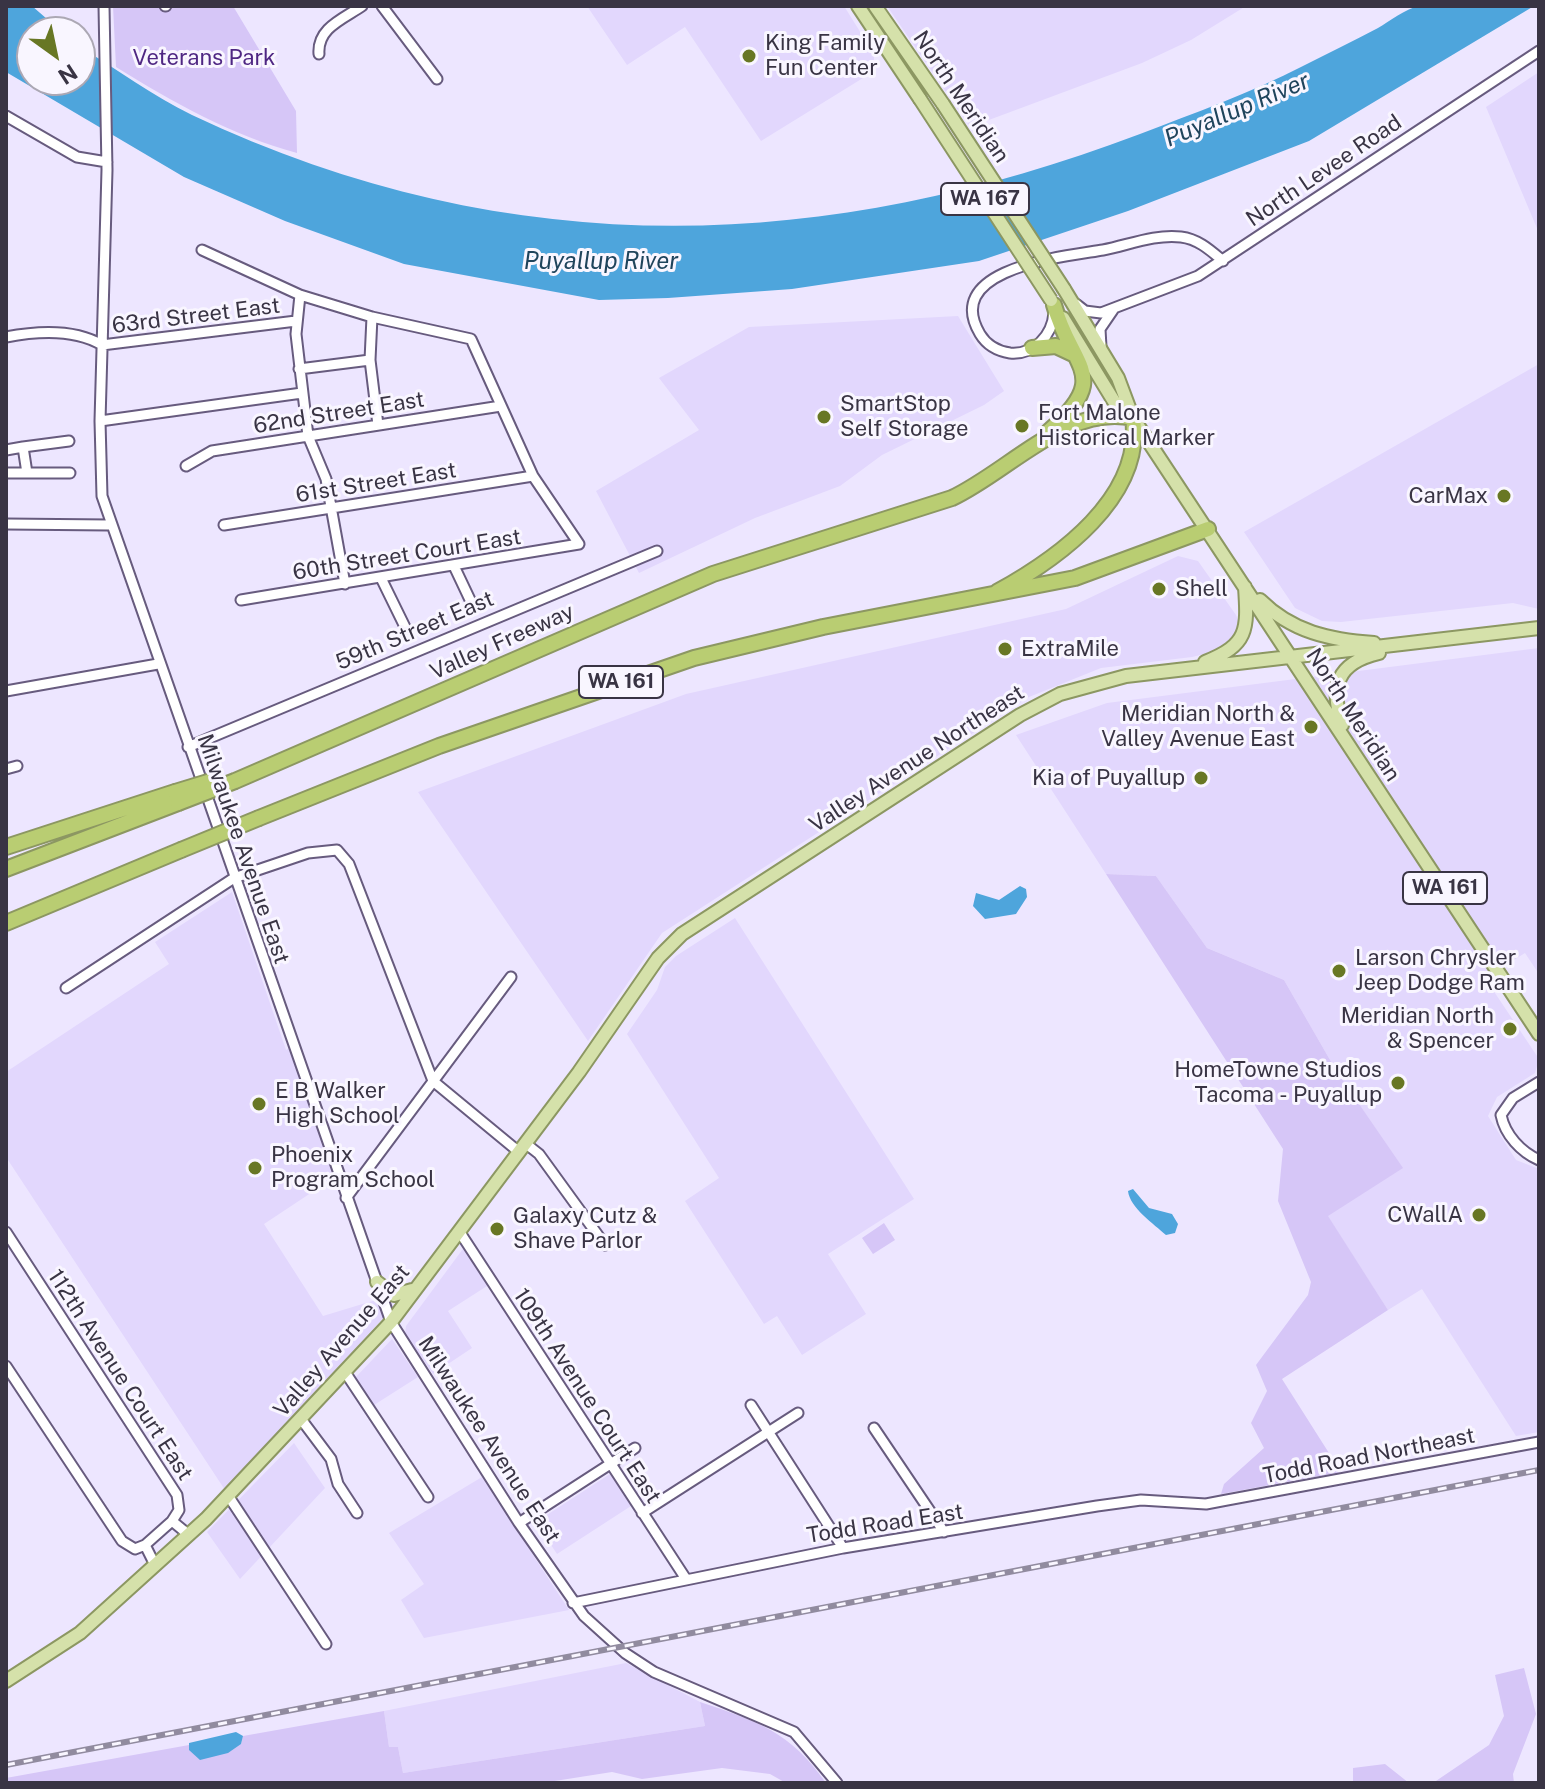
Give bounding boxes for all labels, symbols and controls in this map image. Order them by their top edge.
north arrow [16,16,96,96]
street label: North Meridian [907,26,1015,168]
place label: King Family Fun Center [765,30,885,82]
park label: Veterans Park [133,45,275,71]
marker: King Family Fun Center [740,47,758,65]
text: N [54,59,82,90]
water label: Puyallup River [1160,67,1314,153]
street label: North Levee Road [1241,109,1407,233]
road number: WA 167 [941,183,1029,215]
water label: Puyallup River [524,248,678,276]
street label: 63rd Street East [111,293,281,339]
street label: 62nd Street East [252,386,426,440]
place label: SmartStop Self Storage [840,391,969,442]
place label: Fort Malone Historical Marker [1038,400,1215,452]
marker: SmartStop Self Storage [815,408,833,426]
marker: Fort Malone Historical Marker [1013,417,1031,435]
street label: 61st Street East [294,457,458,509]
place label: CarMax [1408,483,1488,509]
marker: CarMax [1495,487,1513,505]
street label: 60th Street Court East [291,524,523,586]
place label: Shell [1175,576,1228,602]
marker: Shell [1150,580,1168,598]
street label: 59th Street East [332,586,498,676]
street label: Valley Freeway [426,598,578,686]
place label: ExtraMile [1021,636,1119,662]
marker: ExtraMile [996,640,1014,658]
street label: North Meridian [1300,644,1406,786]
road number: WA 161 [579,666,663,698]
street label: Valley Avenue Northeast [805,680,1029,838]
place label: Meridian North & Valley Avenue East [1101,701,1295,752]
marker: Meridian North & Valley Avenue East [1302,718,1320,736]
street label: Milwaukee Avenue East [191,731,295,967]
place label: Kia of Puyallup [1032,765,1185,791]
marker: Kia of Puyallup [1192,769,1210,787]
road number: WA 161 [1403,872,1487,904]
place label: Larson Chrysler Jeep Dodge Ram [1355,945,1525,996]
marker: Larson Chrysler Jeep Dodge Ram [1330,962,1348,980]
place label: Meridian North & Spencer [1341,1003,1494,1054]
marker: Meridian North & Spencer [1501,1020,1519,1038]
place label: HomeTowne Studios Tacoma - Puyallup [1174,1057,1382,1108]
marker: HomeTowne Studios Tacoma - Puyallup [1389,1074,1407,1092]
place label: E B Walker High School [275,1078,400,1130]
marker: E B Walker High School [250,1095,268,1113]
place label: Phoenix Program School [271,1142,435,1194]
marker: Phoenix Program School [246,1159,264,1177]
place label: CWallA [1387,1202,1463,1228]
place label: Galaxy Cutz & Shave Parlor [513,1203,657,1254]
marker: CWallA [1470,1206,1488,1224]
marker: Galaxy Cutz & Shave Parlor [488,1220,506,1238]
street label: Valley Avenue East [268,1259,416,1423]
street label: 112th Avenue Court East [42,1265,198,1485]
street label: 109th Avenue Court East [508,1284,666,1508]
street label: Milwaukee Avenue East [412,1332,566,1548]
street label: Todd Road Northeast [1261,1423,1477,1489]
street label: Todd Road East [805,1499,965,1549]

